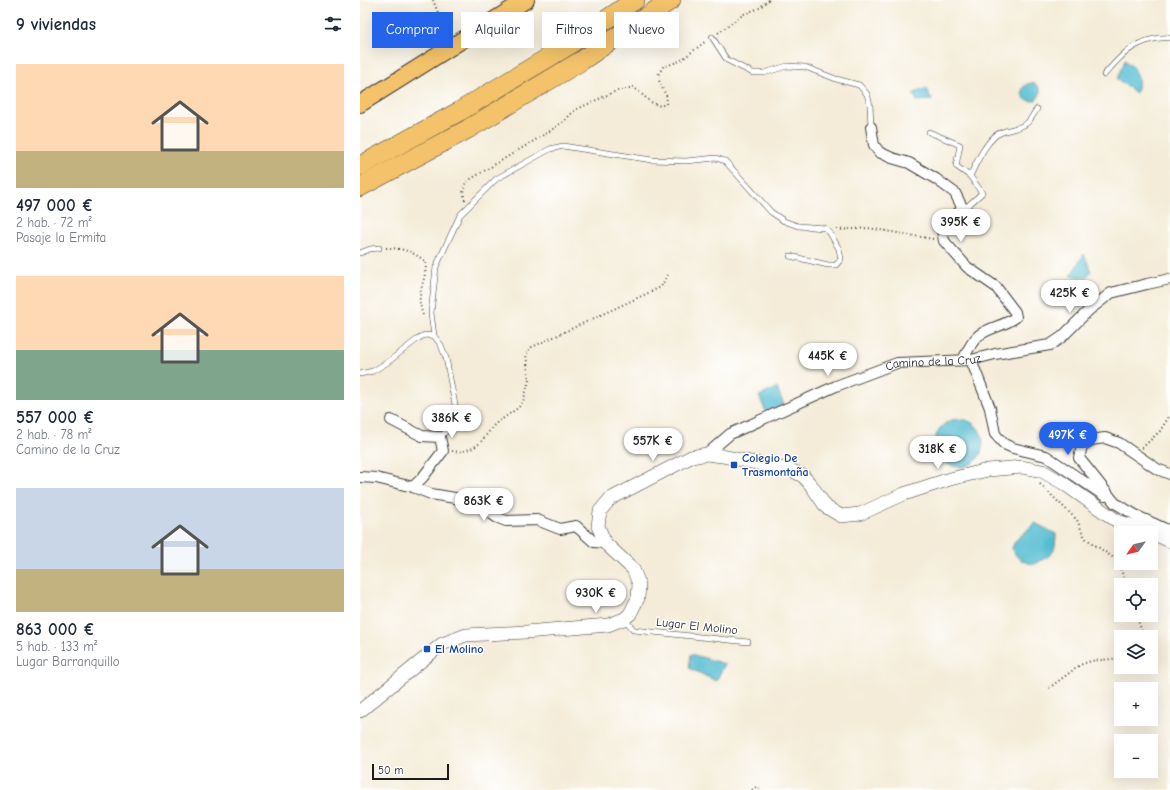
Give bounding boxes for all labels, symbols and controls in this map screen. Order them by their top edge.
chip: Comprar [372,12,453,48]
chip: Alquilar [461,12,534,48]
chip: Filtros [542,12,606,48]
chip: Nuevo [614,12,679,48]
icon: filters [322,13,344,35]
text: 9 viviendas [16,15,96,34]
icon: home [144,90,216,162]
text: 497 000 € [16,196,94,215]
pin: 395K € [928,209,994,243]
text: 395K € [940,214,982,229]
text: 2 hab. · 72 m² [16,215,92,230]
text: Pasaje la Ermita [16,230,106,245]
pin: 425K € [1037,280,1103,314]
text: 425K € [1050,285,1090,300]
icon: home [144,302,216,374]
pin: 445K € [795,343,861,377]
text: 445K € [808,348,848,363]
street label: Camino de la Cruz [883,351,983,374]
pin: 386K € [419,405,485,439]
text: 557 000 € [16,408,95,427]
text: 386K € [432,410,472,425]
pin: 497K € [1035,422,1101,456]
text: 2 hab. · 78 m² [16,427,92,442]
text: 497K € [1048,427,1088,442]
pin: 557K € [620,428,686,462]
text: 557K € [633,433,673,448]
pin: 318K € [905,436,971,470]
text: 318K € [918,441,958,456]
text: Camino de la Cruz [16,442,120,457]
place label: Colegio De Trasmontaña [742,451,809,479]
marker: Colegio De Trasmontaña [729,460,739,470]
pin: 863K € [451,488,517,522]
text: 863K € [464,493,504,508]
icon: home [144,514,216,586]
north arrow [1114,526,1158,570]
map controls [1114,526,1158,778]
button: locate [1114,578,1158,622]
pin: 930K € [563,580,629,614]
text: 930K € [575,585,617,600]
street label: Lugar El Molino [656,615,738,637]
text: 863 000 € [16,620,95,639]
button: layers [1114,630,1158,674]
text: 5 hab. · 133 m² [16,639,97,654]
place label: El Molino [435,642,484,656]
marker: El Molino [422,644,432,654]
text: Lugar Barranquillo [16,654,120,669]
button: + [1114,682,1158,726]
button: − [1114,734,1158,778]
scale bar [372,762,449,781]
text: 50 m [378,764,403,777]

